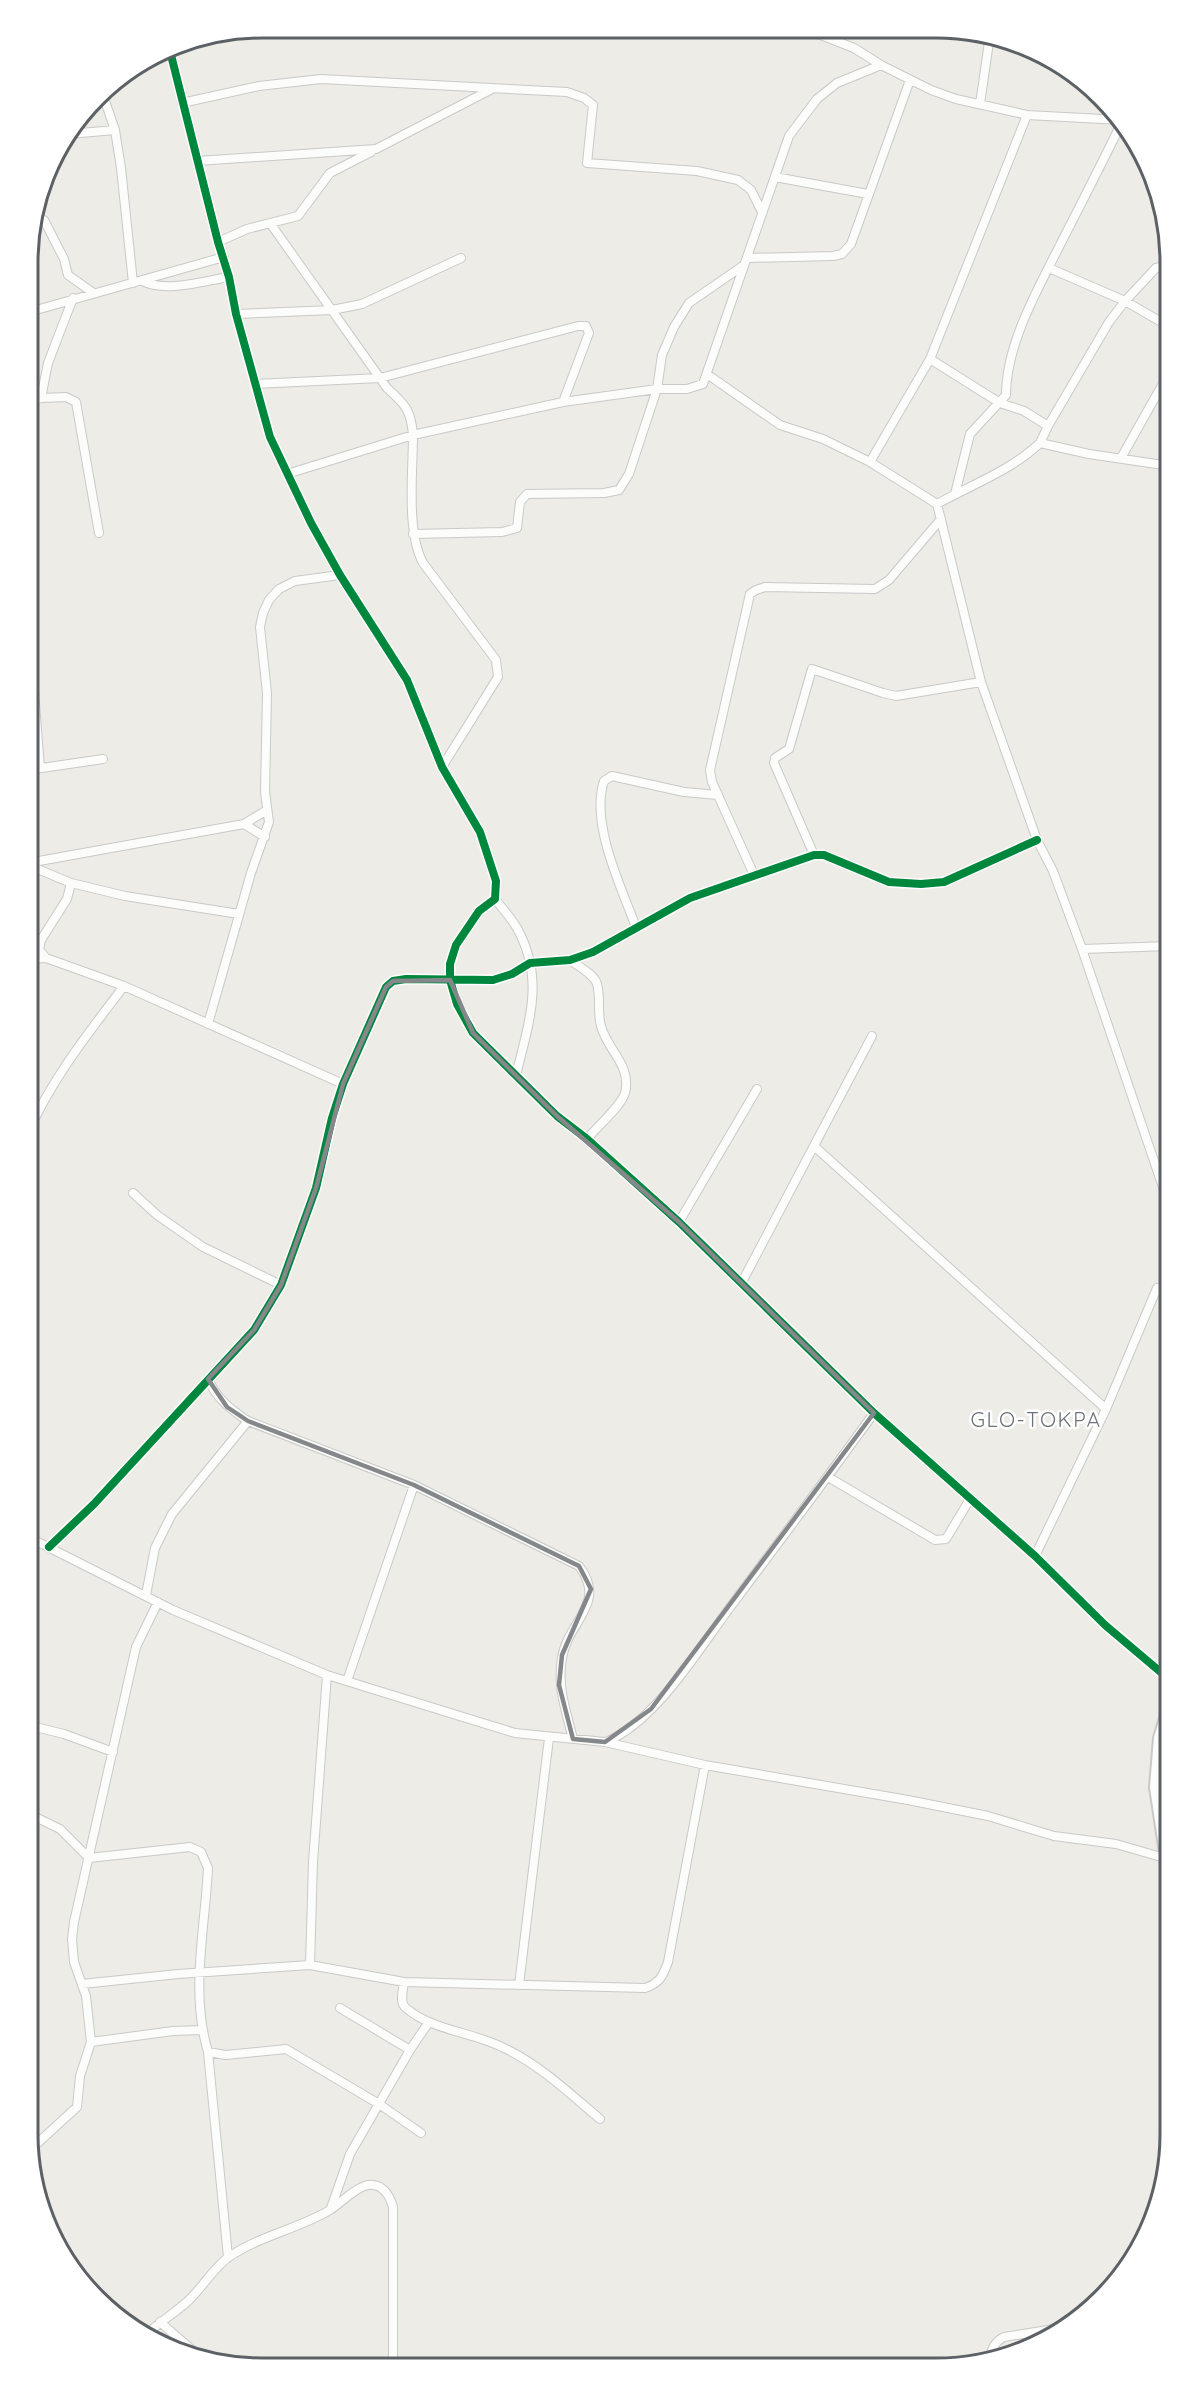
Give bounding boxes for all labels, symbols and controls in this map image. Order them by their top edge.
district label: GLO-TOKPA [970,1406,1102,1432]

